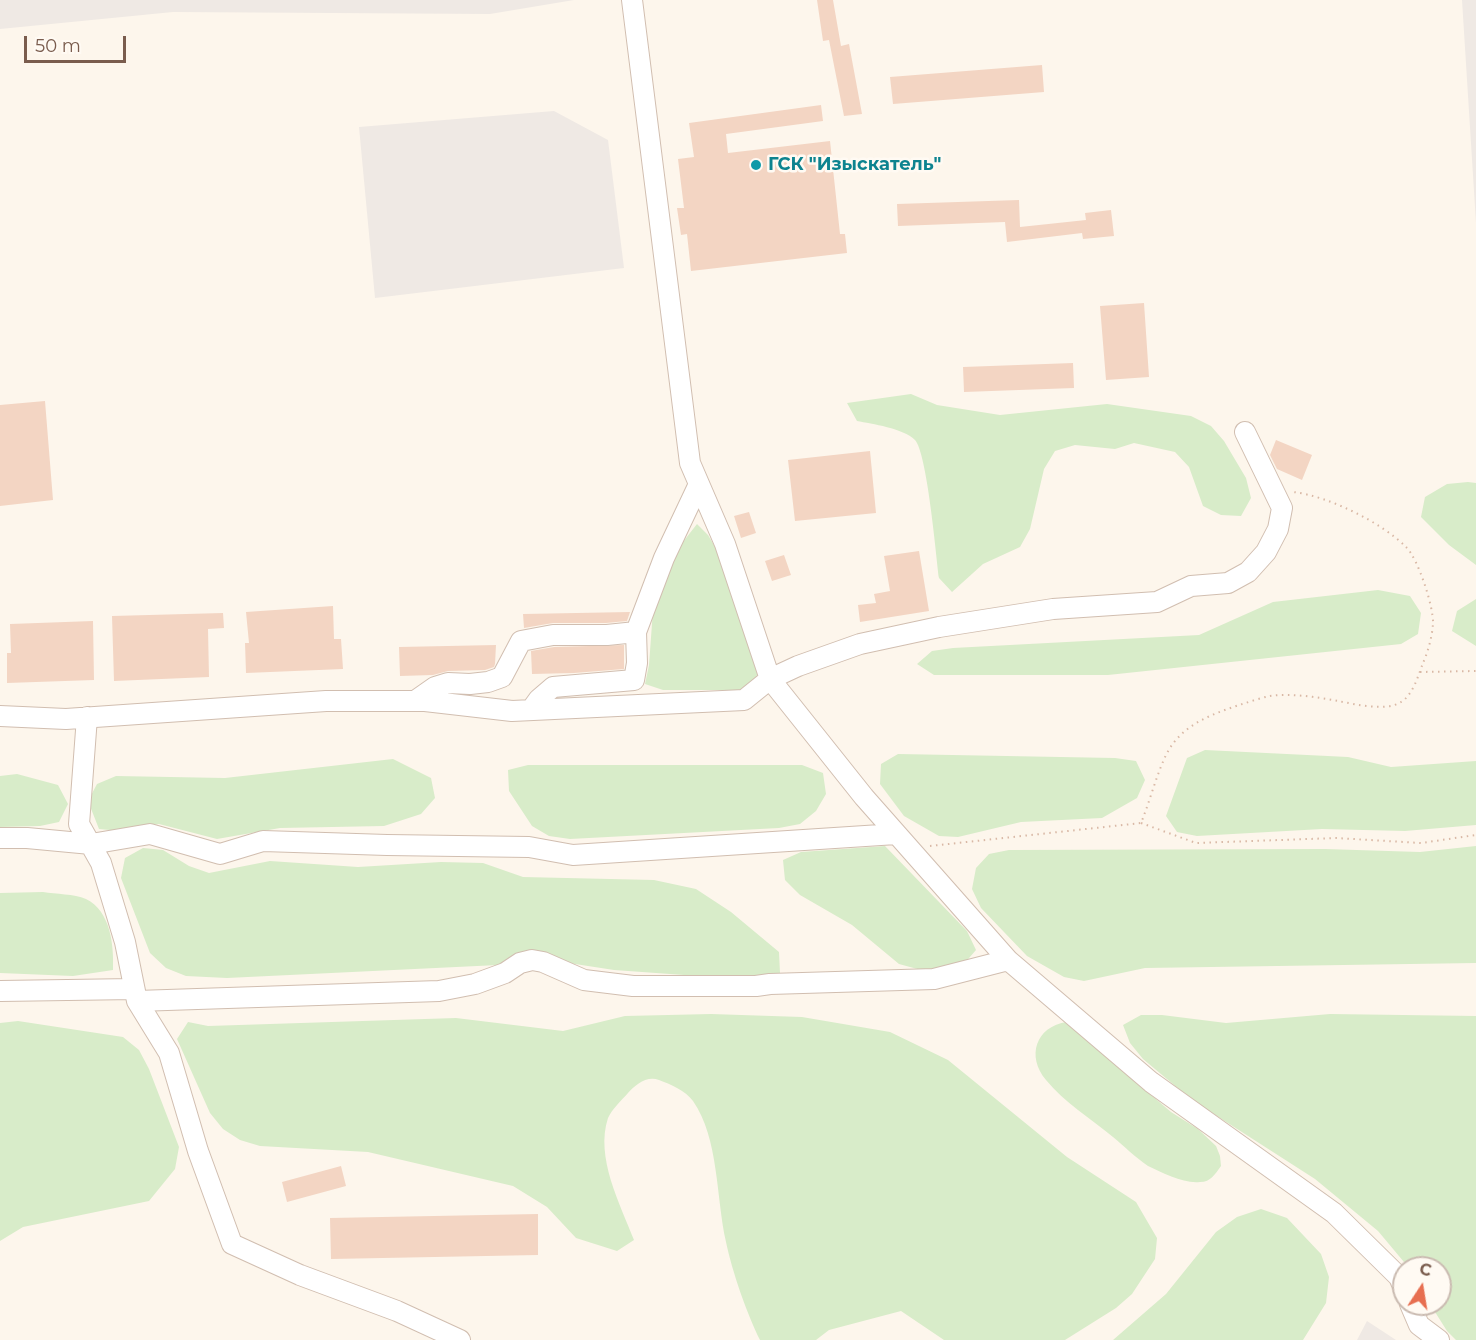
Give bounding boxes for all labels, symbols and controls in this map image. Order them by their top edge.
scale bar [27,24,129,62]
text: 50 m [35,35,81,57]
place label: ГСК "Изыскатель" [768,154,941,176]
marker: ГСК "Изыскатель" [749,158,763,172]
north arrow [1392,1256,1452,1316]
text: С [1418,1259,1433,1280]

